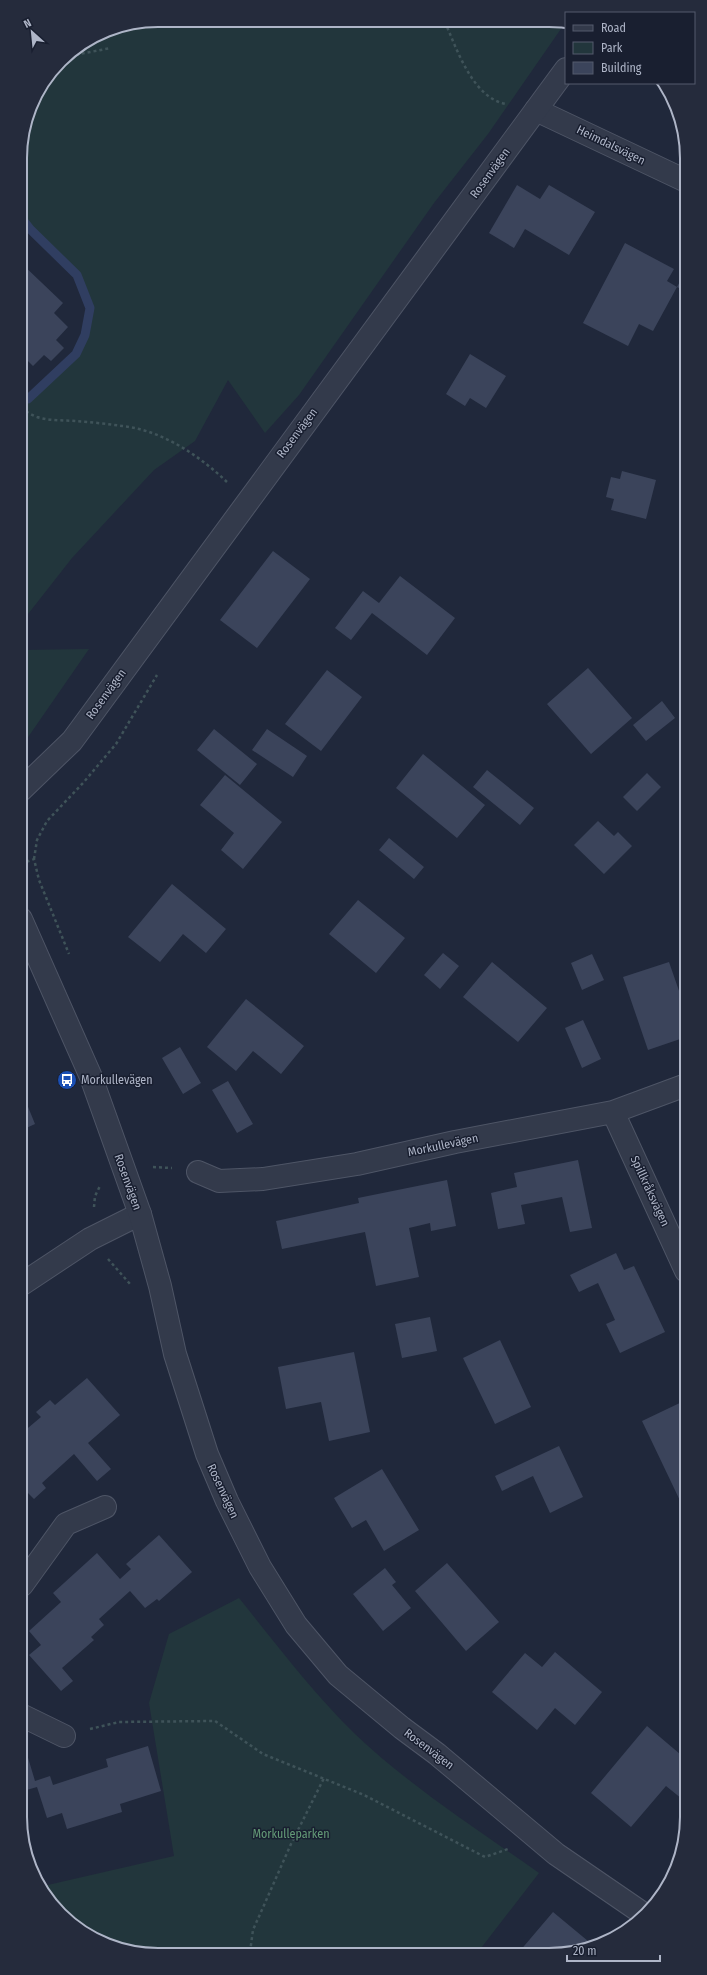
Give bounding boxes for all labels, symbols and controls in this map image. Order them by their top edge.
north arrow [12,12,52,52]
legend [565,12,695,84]
text: N [22,16,34,31]
text: Road [601,21,626,35]
text: Park [601,41,623,55]
text: Building [601,61,642,75]
street label: Heimdalsvägen [574,122,648,168]
street label: Rosenvägen [467,145,513,201]
street label: Rosenvägen [274,405,320,461]
street label: Rosenvägen [83,666,129,722]
bus stop icon: Morkullevägen [56,1069,78,1091]
place label: Morkullevägen [81,1073,153,1087]
street label: Morkullevägen [407,1131,479,1159]
street label: Rosenvägen [111,1152,145,1212]
street label: Spillkråksvägen [628,1154,672,1228]
street label: Rosenvägen [204,1461,242,1521]
street label: Rosenvägen [401,1726,457,1772]
park label: Morkulleparken [252,1827,330,1841]
scale bar [567,1937,660,1963]
text: 20 m [573,1944,597,1958]

